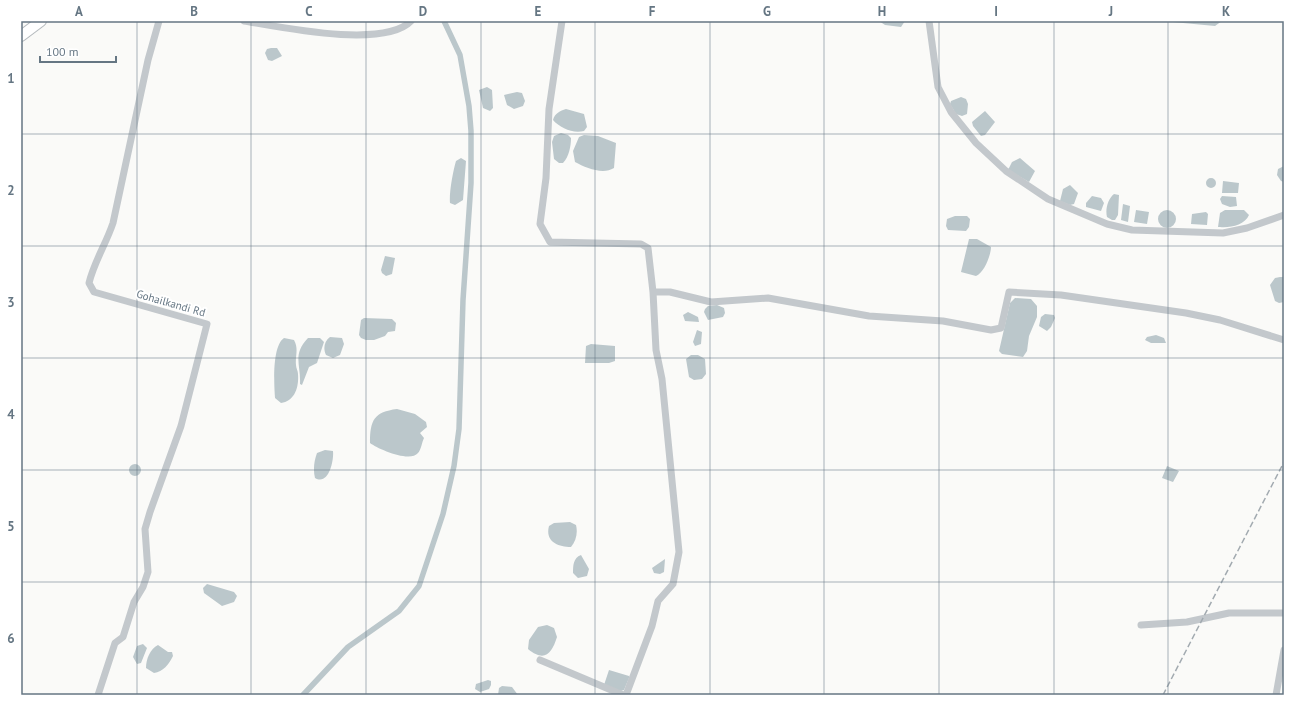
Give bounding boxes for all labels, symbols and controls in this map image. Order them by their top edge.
text: A [75,3,83,20]
text: B [190,3,198,20]
text: C [305,3,313,20]
text: D [419,3,427,20]
text: E [535,3,542,20]
text: F [649,3,656,20]
text: G [763,3,771,20]
text: H [878,3,886,20]
text: I [994,3,998,20]
text: J [1108,3,1113,20]
text: K [1222,3,1230,20]
scale bar [40,38,116,64]
text: 100 m [46,44,79,59]
text: 1 [7,70,15,87]
text: 2 [7,182,15,199]
street label: Gohailkandi Rd [135,286,207,320]
text: 3 [7,294,15,311]
text: 4 [7,406,15,423]
text: 5 [7,518,15,535]
text: 6 [7,630,15,647]

